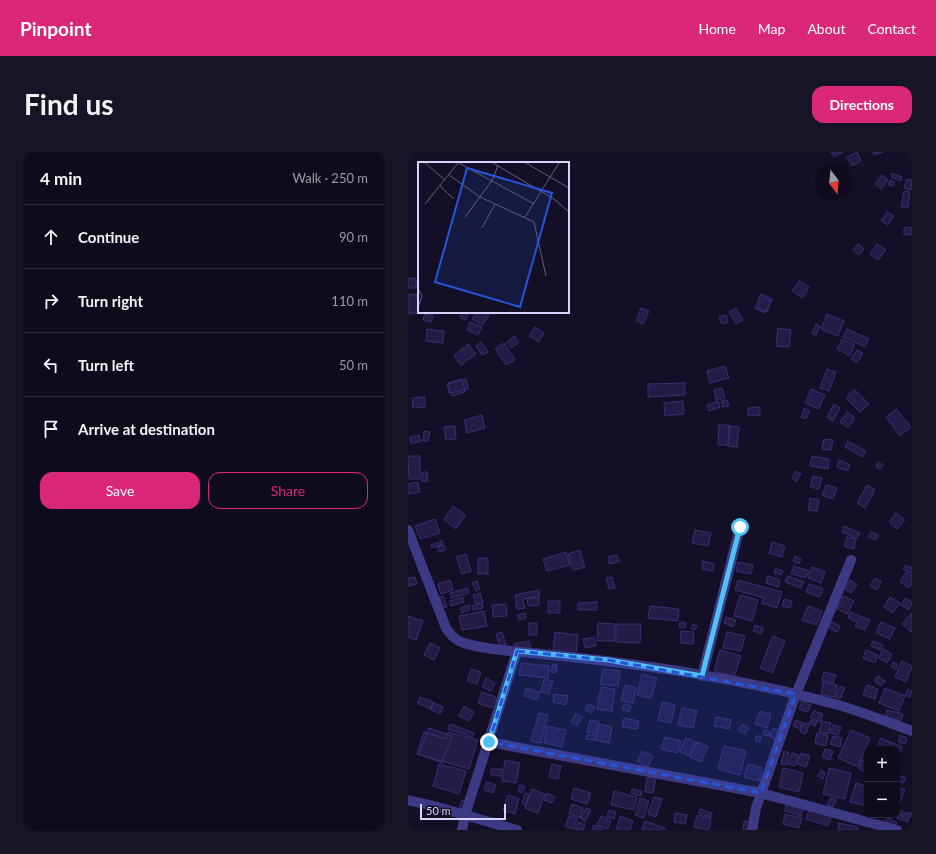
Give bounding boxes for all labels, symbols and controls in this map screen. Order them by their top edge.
text: Pinpoint [20,17,91,40]
text: Home [698,20,736,37]
text: Map [758,20,785,37]
text: About [807,20,845,37]
text: Contact [867,20,916,37]
button: Directions [812,86,912,123]
text: Find us [24,87,114,121]
inset map [418,162,569,313]
north arrow [816,164,852,200]
text: 4 min [40,168,82,189]
text: Walk · 250 m [292,170,368,186]
icon: ahead [40,226,62,248]
text: Continue [78,228,139,246]
text: 90 m [339,229,368,245]
icon: right [40,290,62,312]
text: Turn right [78,292,143,310]
text: 110 m [331,293,368,309]
icon: left [40,354,62,376]
text: Turn left [78,356,134,374]
text: 50 m [339,357,368,373]
icon: arrive [40,418,62,440]
text: Arrive at destination [78,420,215,438]
button: Save [40,472,200,509]
button: Share [208,472,368,509]
route start [731,518,749,536]
route end [480,733,498,751]
map controls [864,746,900,818]
button: + [864,746,900,782]
button: − [864,782,900,818]
scale bar [420,802,506,821]
text: 50 m [426,804,451,817]

